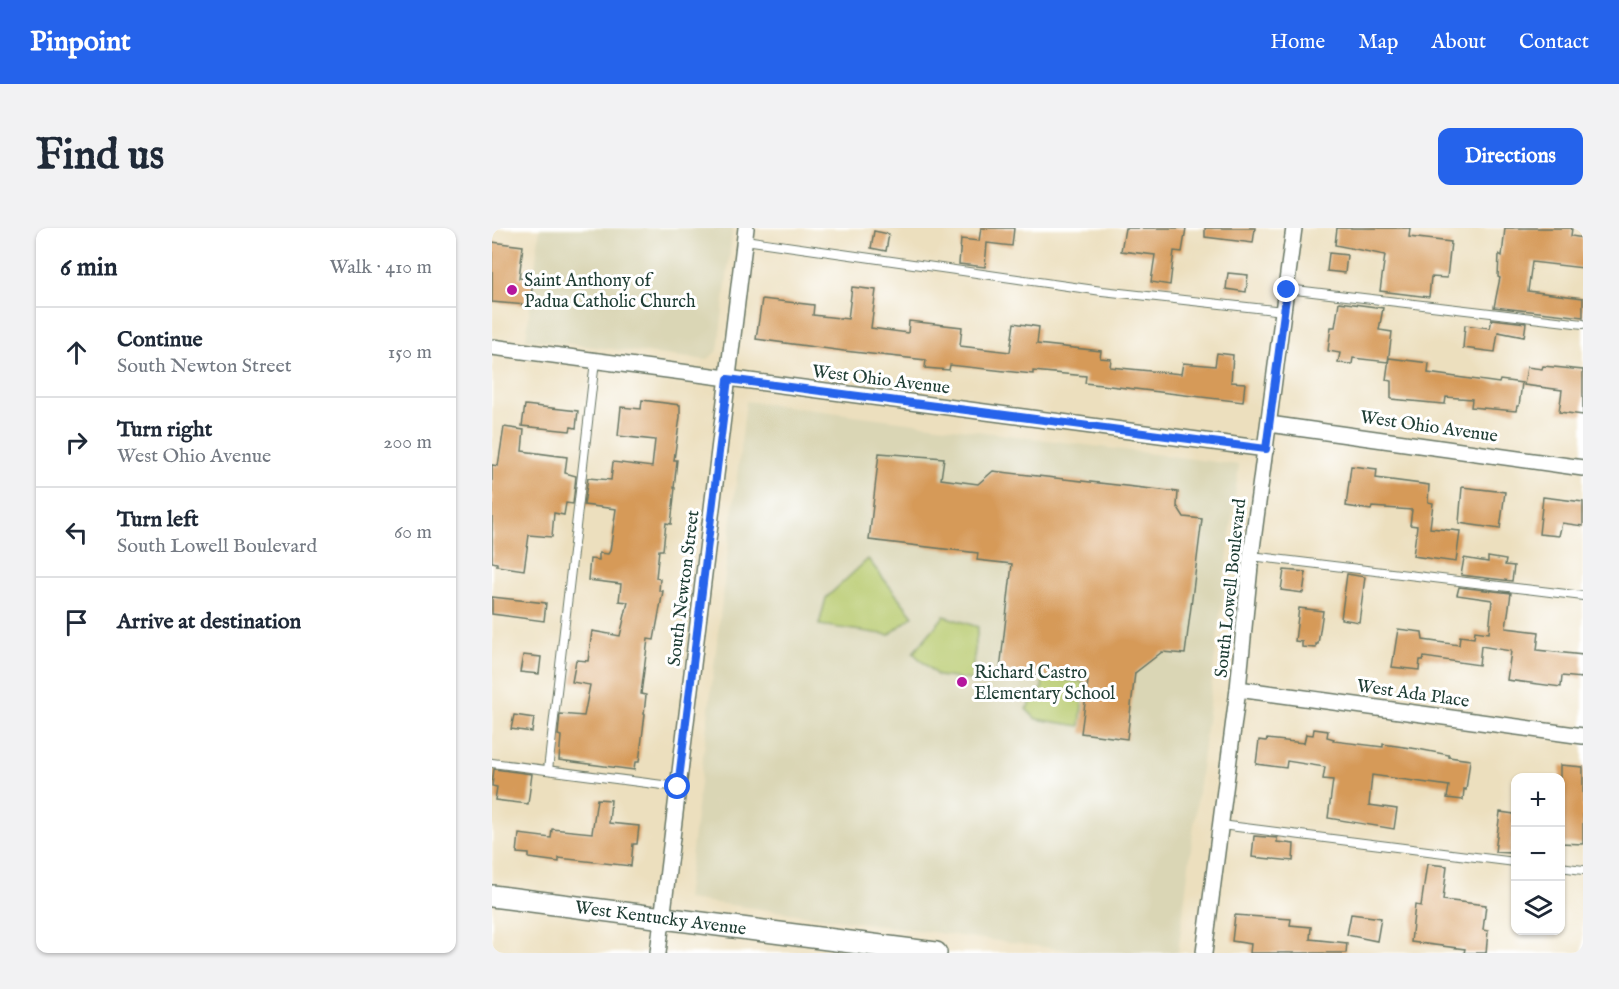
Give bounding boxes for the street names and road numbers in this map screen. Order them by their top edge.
street label: West Ohio Avenue [811,361,951,400]
street label: West Ohio Avenue [1358,406,1499,449]
street label: South Lowell Boulevard [1211,497,1252,679]
street label: South Newton Street [664,509,705,668]
street label: West Ada Place [1355,675,1471,714]
street label: West Kentucky Avenue [573,897,747,942]

